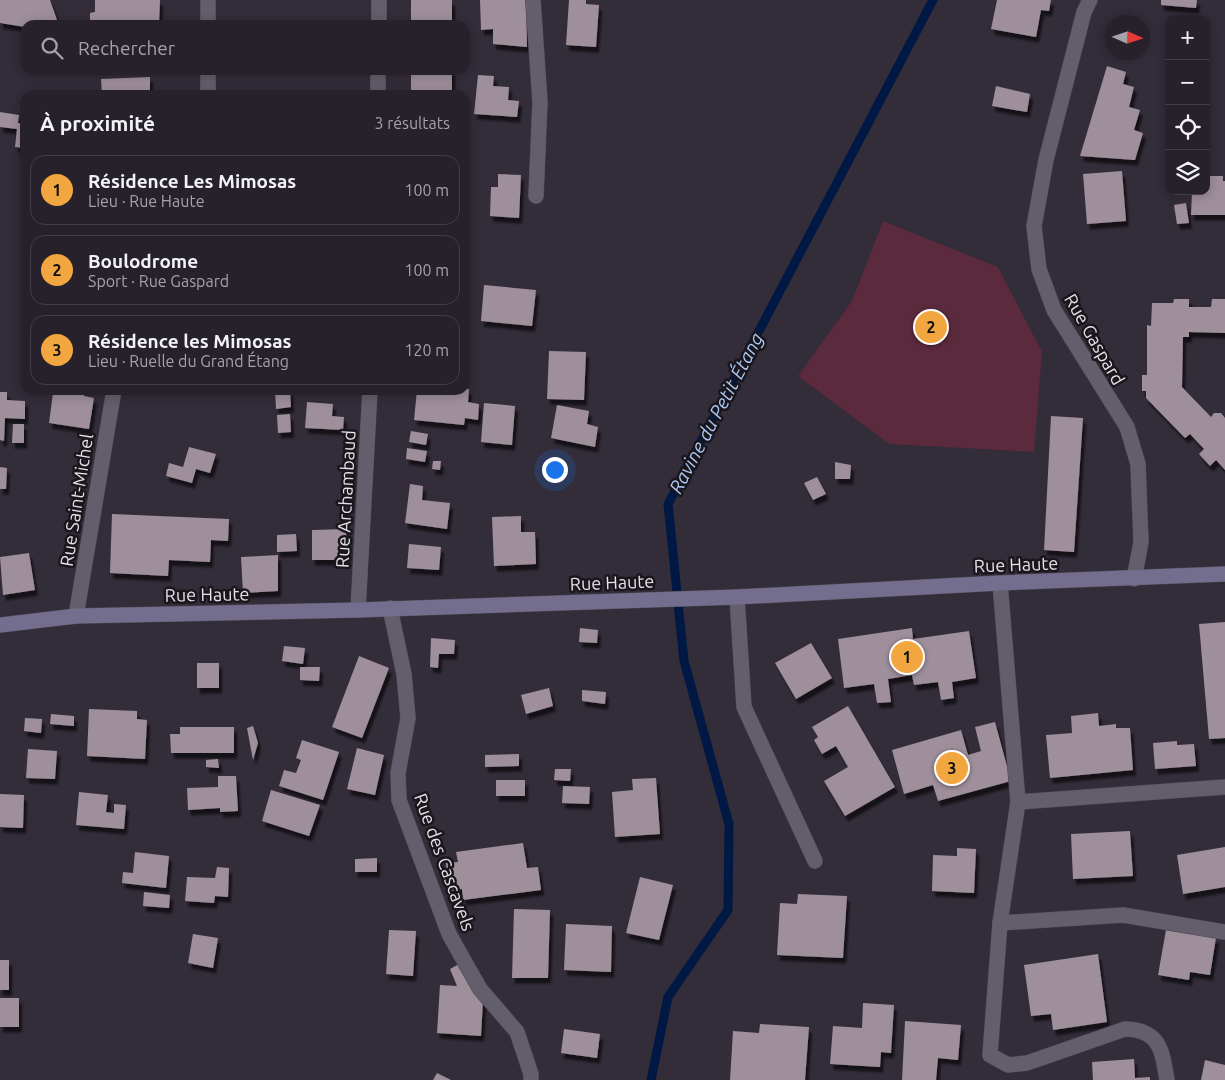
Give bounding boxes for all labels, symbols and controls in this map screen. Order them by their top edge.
north arrow [1105,15,1150,60]
map controls [1165,15,1210,195]
button: + [1165,15,1210,60]
search box [20,20,470,75]
icon: search [38,34,66,62]
text: Rechercher [78,37,175,59]
button: − [1165,60,1210,105]
button: locate [1165,105,1210,150]
text: À proximité [40,111,155,135]
text: 3 résultats [374,114,450,132]
button: layers [1165,150,1210,195]
text: Résidence Les Mimosas [88,170,296,192]
text: 1 [52,181,62,199]
text: 100 m [404,181,449,199]
text: Lieu · Rue Haute [88,192,204,210]
text: Boulodrome [88,250,198,272]
text: 2 [52,261,62,279]
text: 100 m [404,261,449,279]
text: Sport · Rue Gaspard [88,272,229,290]
street label: Rue Gaspard [1061,290,1129,388]
pin: 2 [915,308,947,346]
water label: Ravine du Petit Étang [664,329,768,497]
text: Résidence les Mimosas [88,330,292,352]
text: 3 [52,341,62,359]
text: 120 m [404,341,449,359]
text: Lieu · Ruelle du Grand Étang [88,352,289,370]
street label: Rue Archambaud [331,430,359,568]
street label: Rue Saint-Michel [56,432,96,568]
your location [542,457,568,483]
street label: Rue Haute [973,553,1059,575]
street label: Rue Haute [569,571,655,593]
street label: Rue Haute [165,583,249,605]
pin: 1 [891,638,923,676]
pin: 3 [936,749,968,787]
street label: Rue des Cascavels [411,791,479,934]

